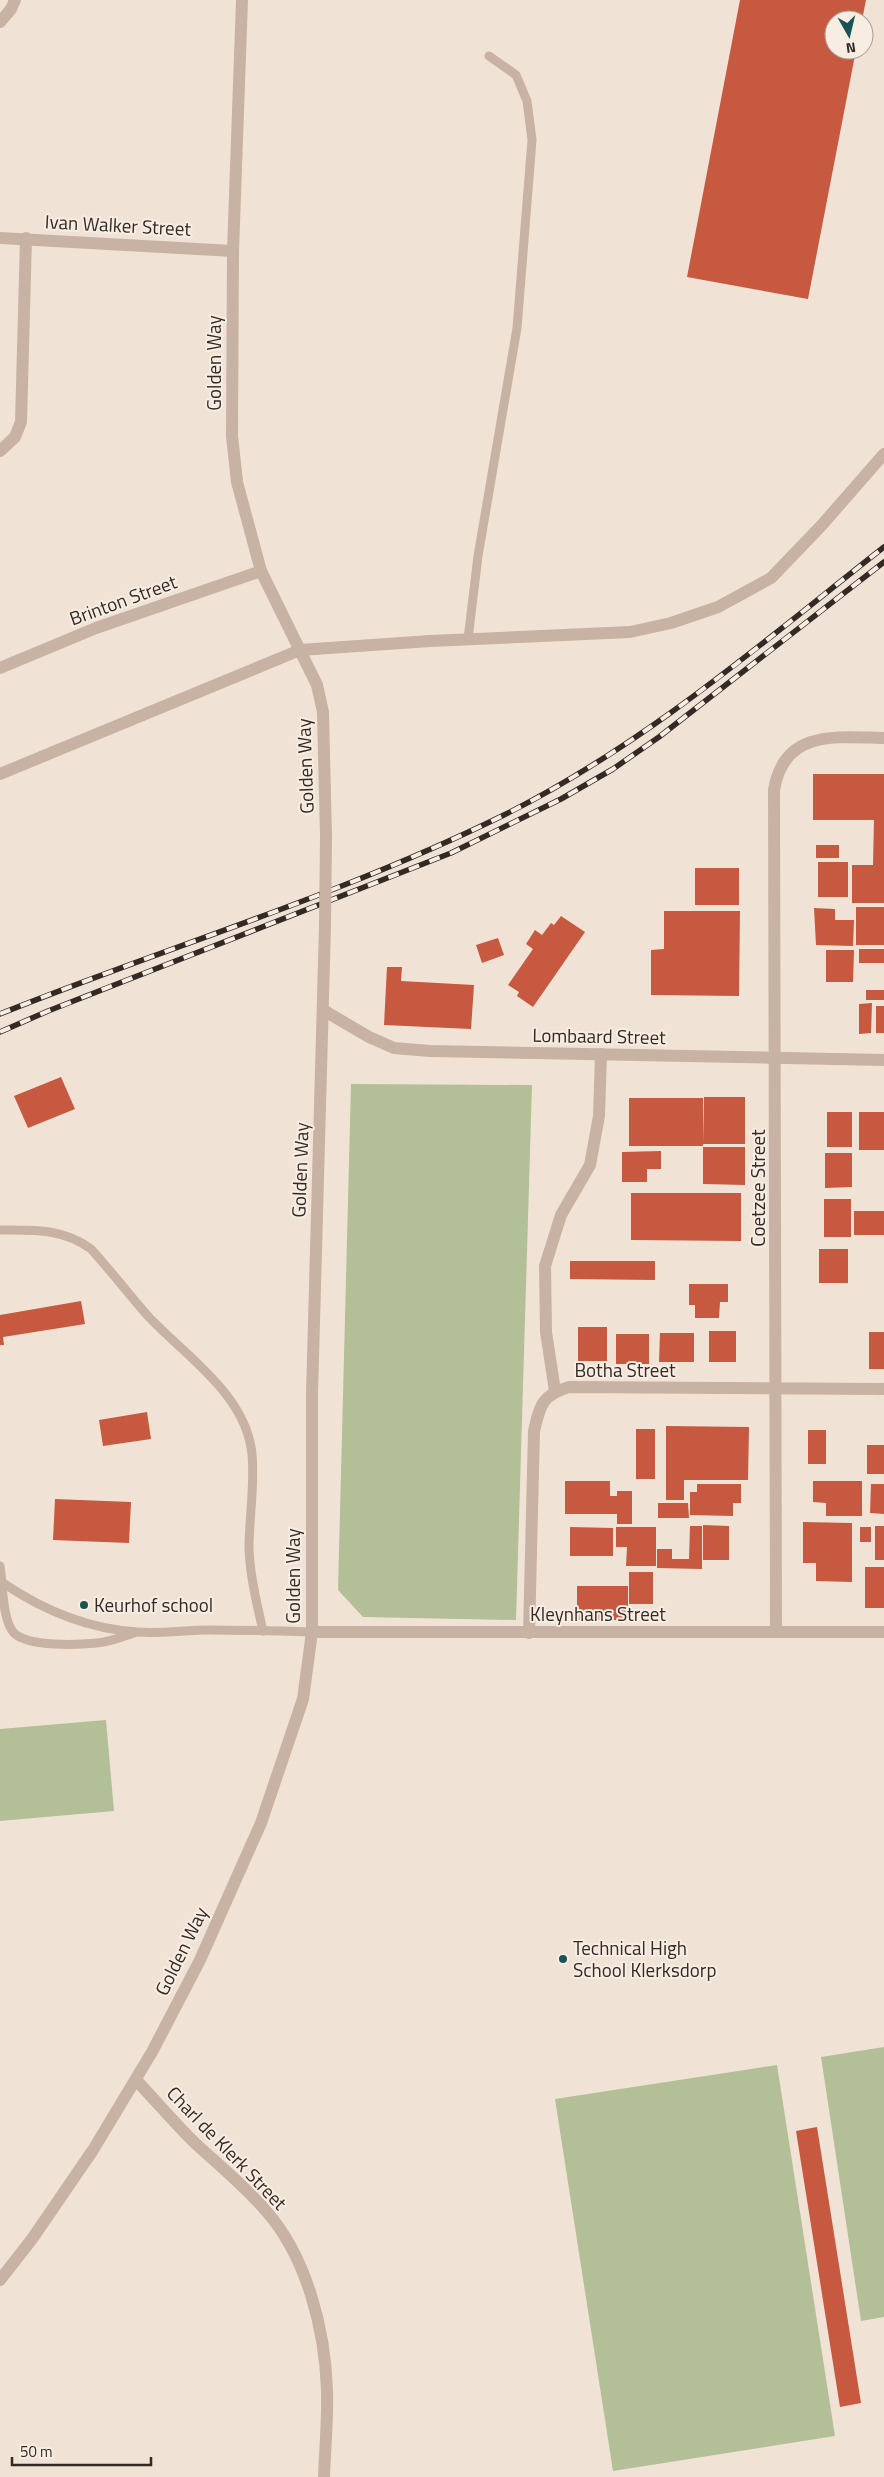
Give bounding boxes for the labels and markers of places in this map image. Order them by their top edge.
place label: Keurhof school [94,1590,213,1619]
marker: Keurhof school [78,1599,90,1611]
place label: Technical High School Klerksdorp [573,1933,716,1984]
marker: Technical High School Klerksdorp [557,1953,569,1965]

